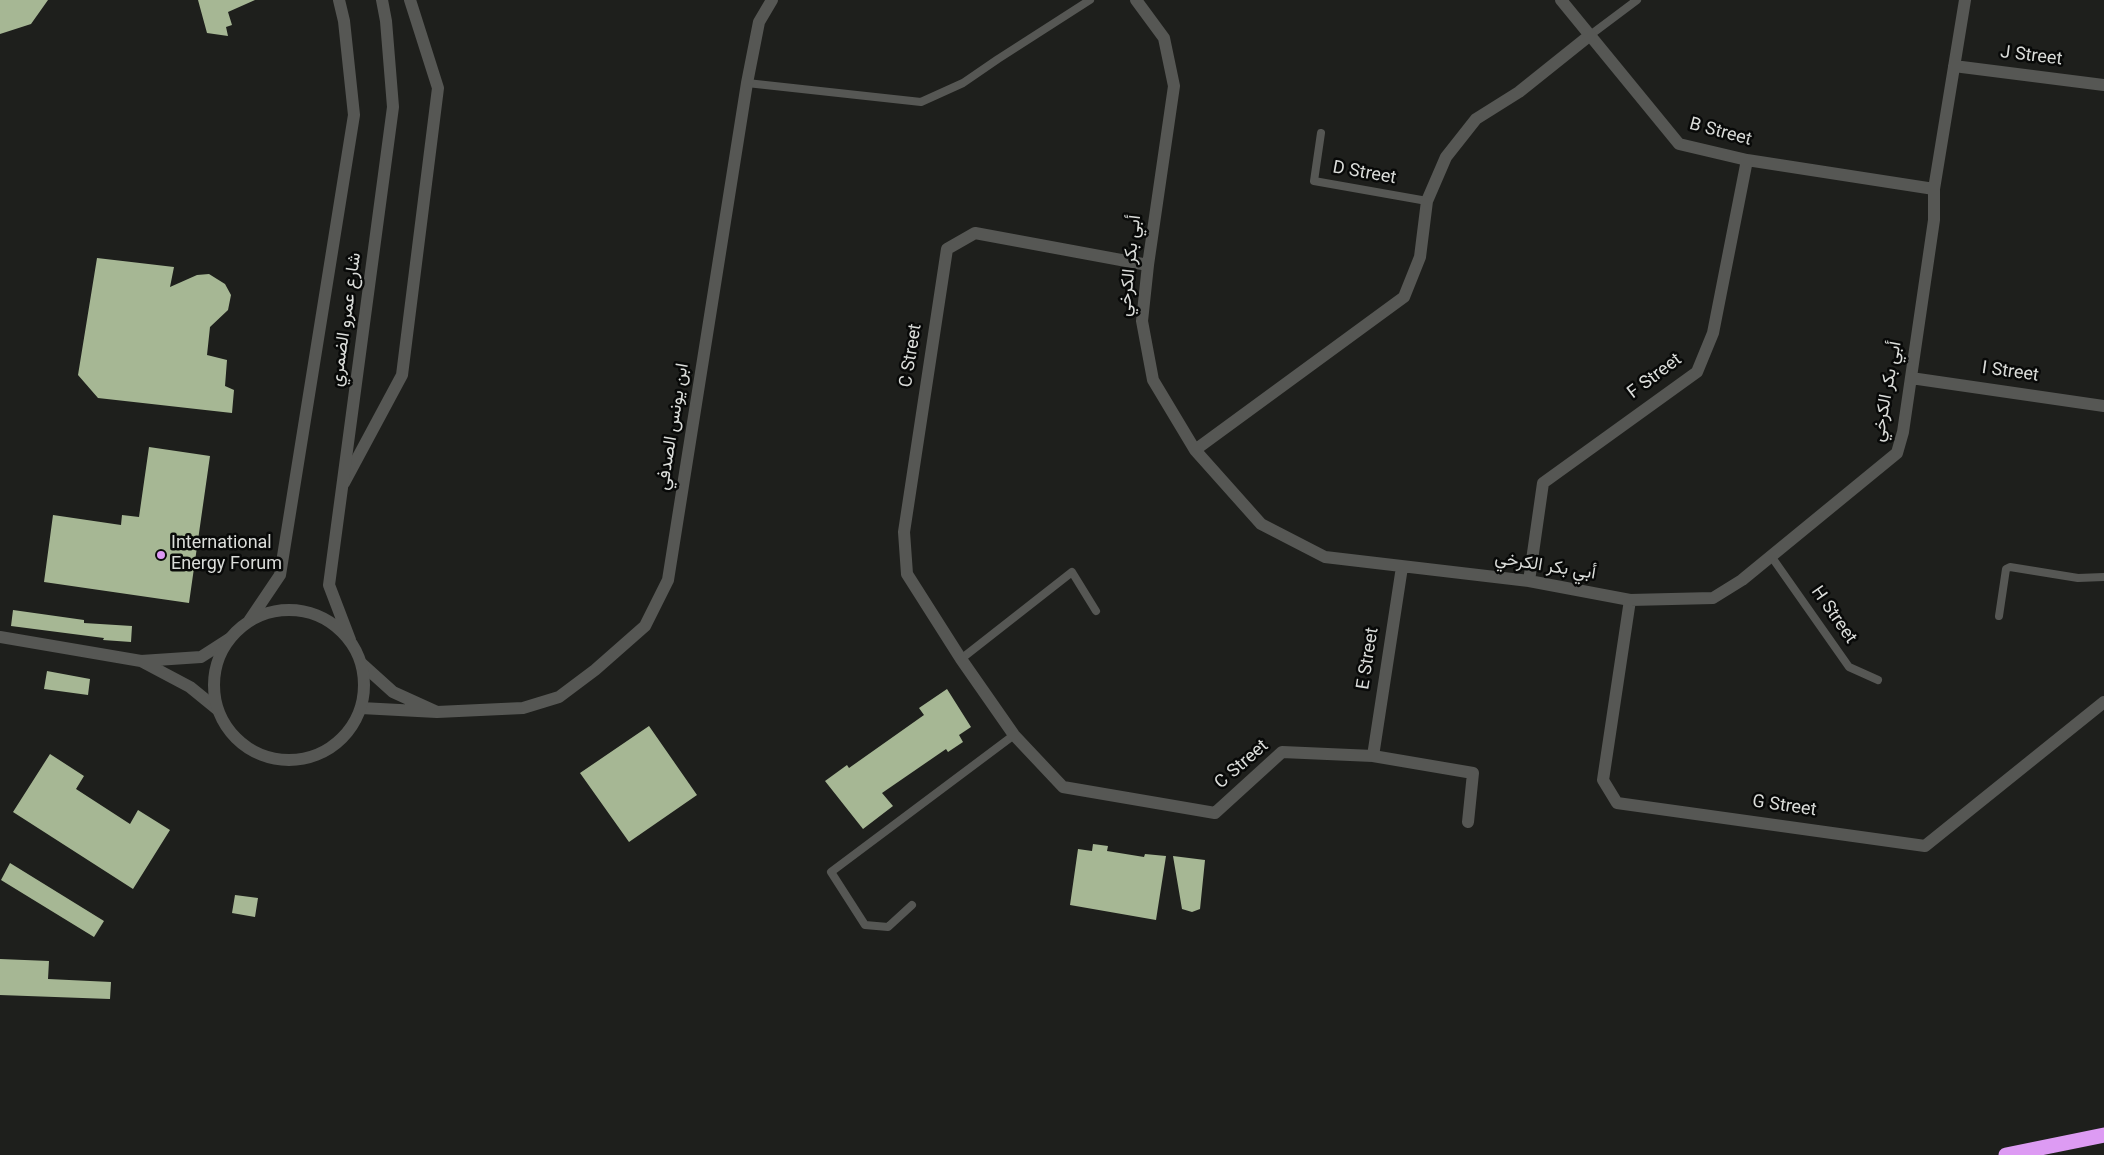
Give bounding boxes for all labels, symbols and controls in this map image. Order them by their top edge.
street label: J Street [1999,43,2063,73]
street label: B Street [1687,115,1753,153]
street label: D Street [1331,159,1397,191]
street label: أبي بكر الكرخي [1116,214,1148,318]
street label: شارع عمرو الضمري [328,252,368,388]
street label: C Street [897,323,929,389]
street label: أبي بكر الكرخي [1870,340,1908,444]
street label: F Street [1625,351,1687,405]
street label: I Street [1980,359,2040,389]
street label: ابن يونس الصدفي [654,362,696,492]
place label: International Energy Forum [171,534,282,576]
marker: International Energy Forum [155,549,167,561]
street label: أبي بكر الكرخي [1493,549,1597,587]
street label: H Street [1804,583,1860,649]
street label: E Street [1354,626,1386,692]
street label: C Street [1212,737,1274,795]
street label: G Street [1751,793,1817,823]

